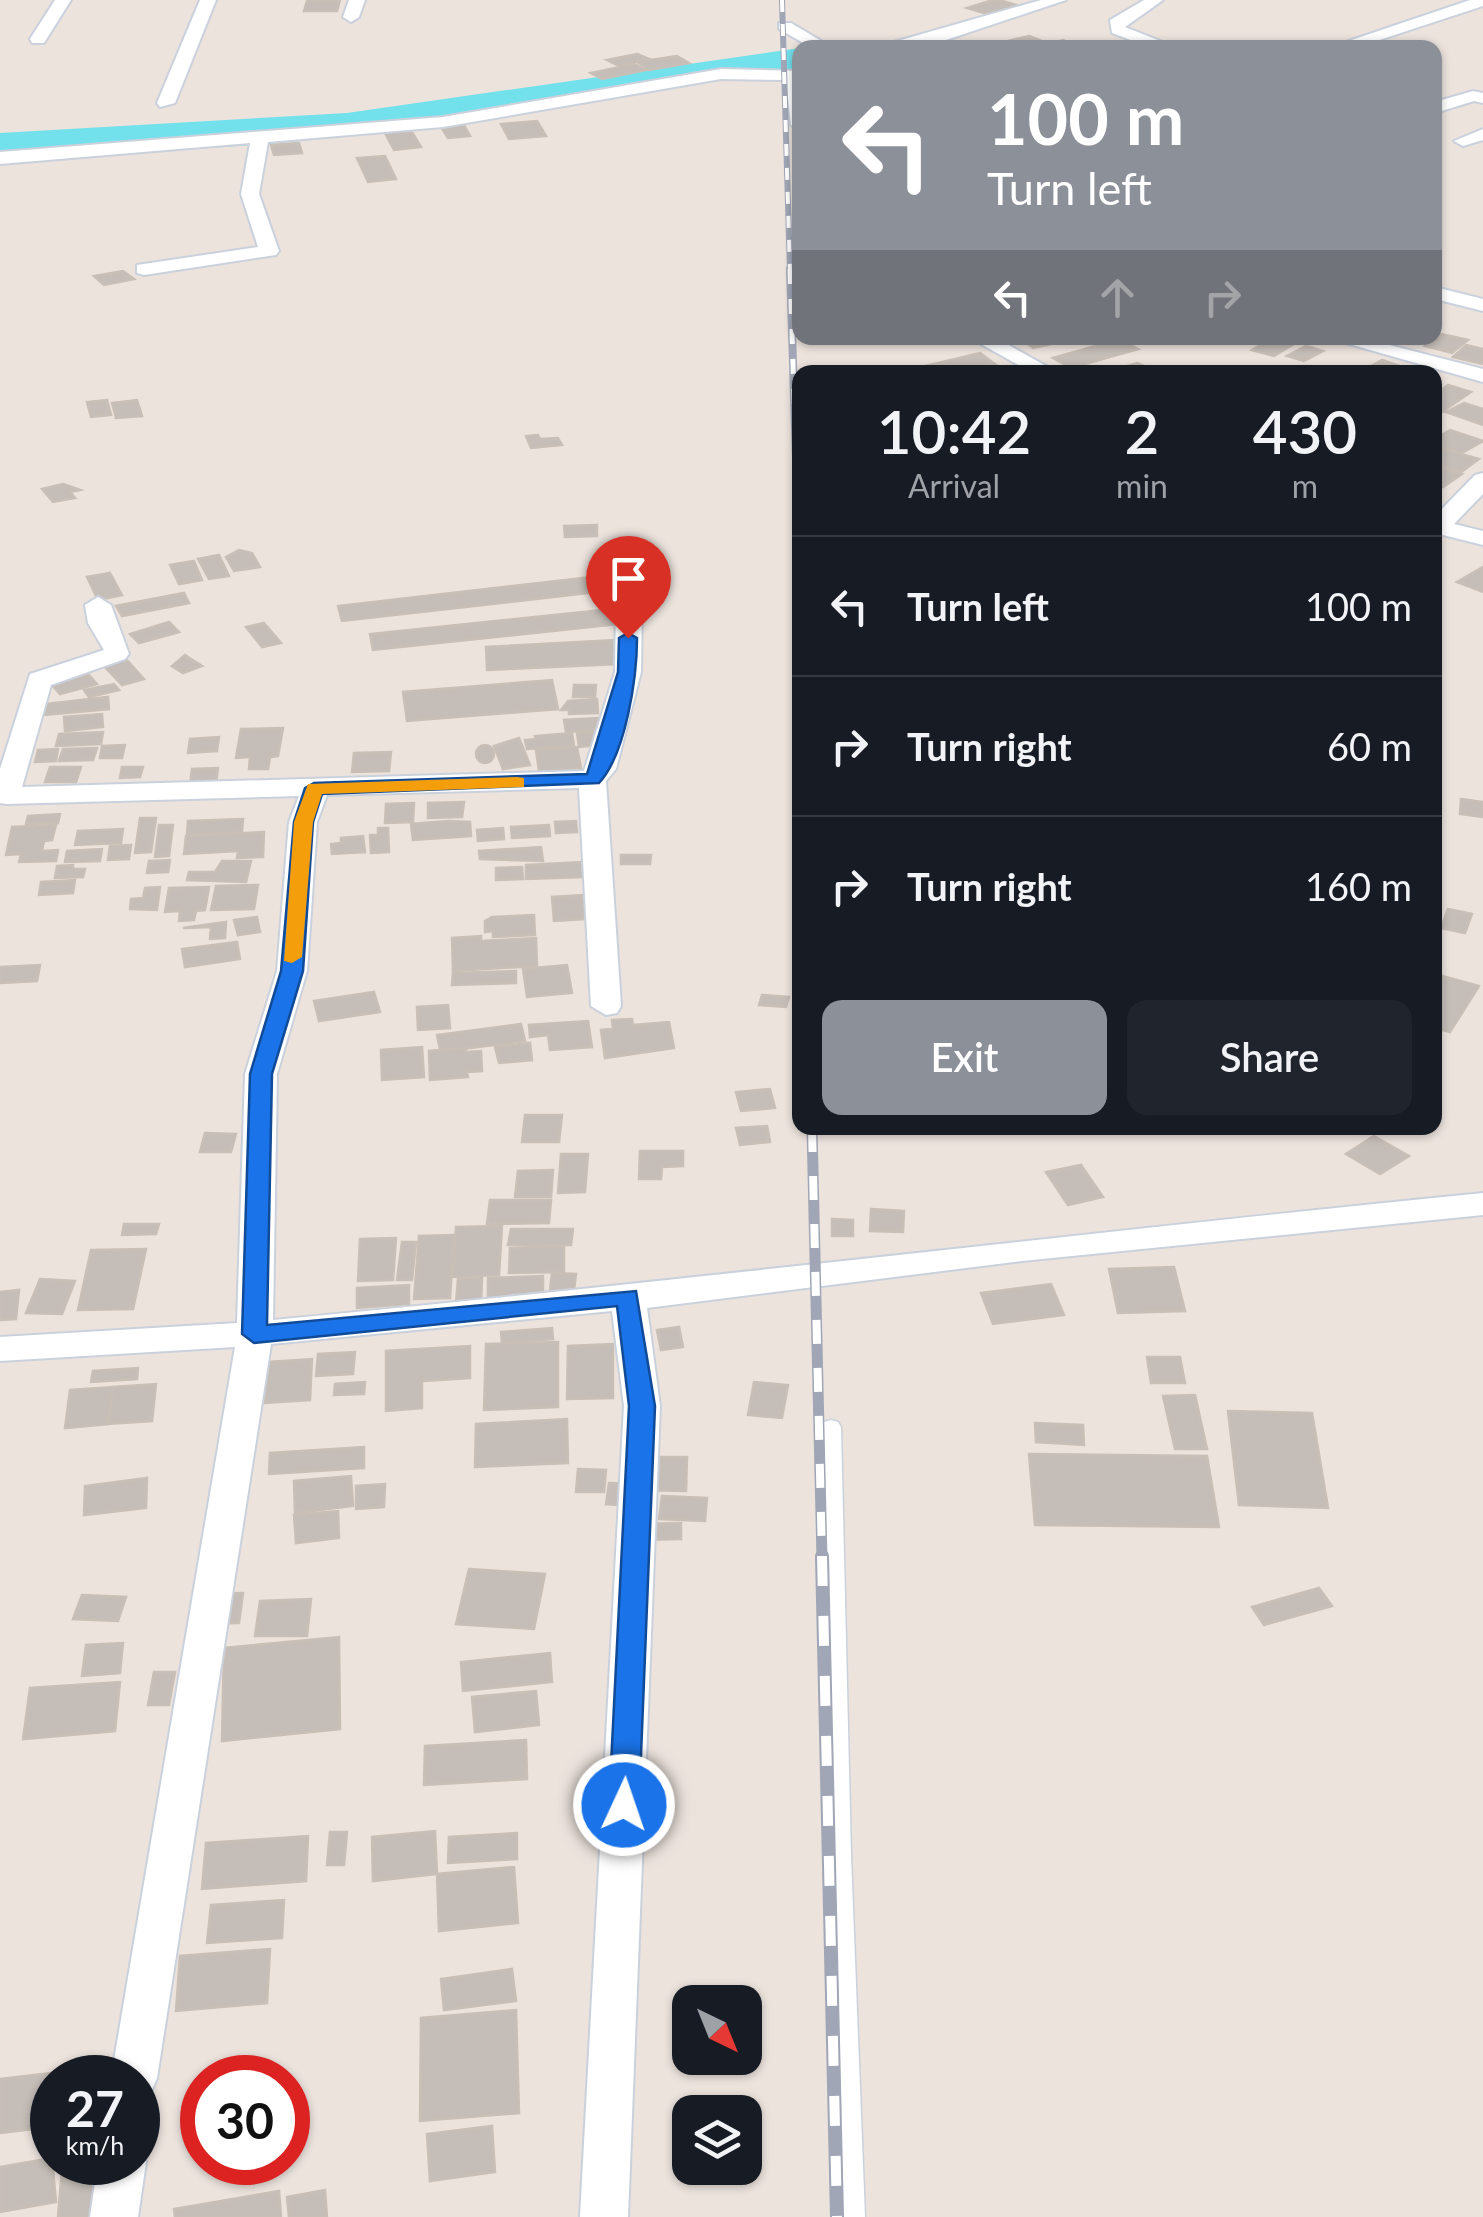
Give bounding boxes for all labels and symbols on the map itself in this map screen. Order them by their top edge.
pin [586,536,671,639]
position arrow [572,1753,676,1857]
north arrow [672,1985,762,2075]
speed limit sign: 30 [180,2055,310,2185]

